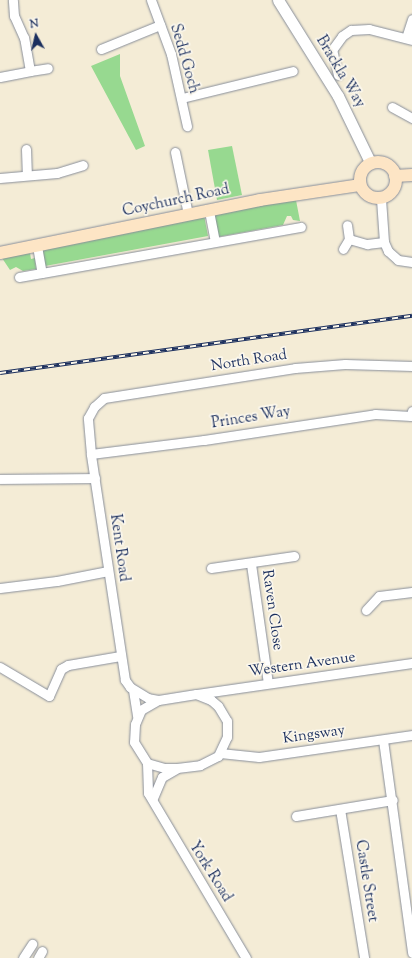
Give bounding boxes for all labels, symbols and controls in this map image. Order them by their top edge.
north arrow [16,16,56,56]
text: N [29,16,40,33]
street label: Sedd Goch [165,22,203,96]
street label: Brackla Way [311,33,369,111]
street label: Coychurch Road [121,181,231,221]
street label: North Road [210,346,288,376]
street label: Princes Way [210,403,292,433]
street label: Kent Road [105,513,133,583]
street label: Raven Close [257,569,287,651]
street label: Western Avenue [247,649,357,681]
street label: Kingsway [282,722,346,748]
street label: York Road [184,838,236,906]
street label: Castle Street [351,839,381,923]

